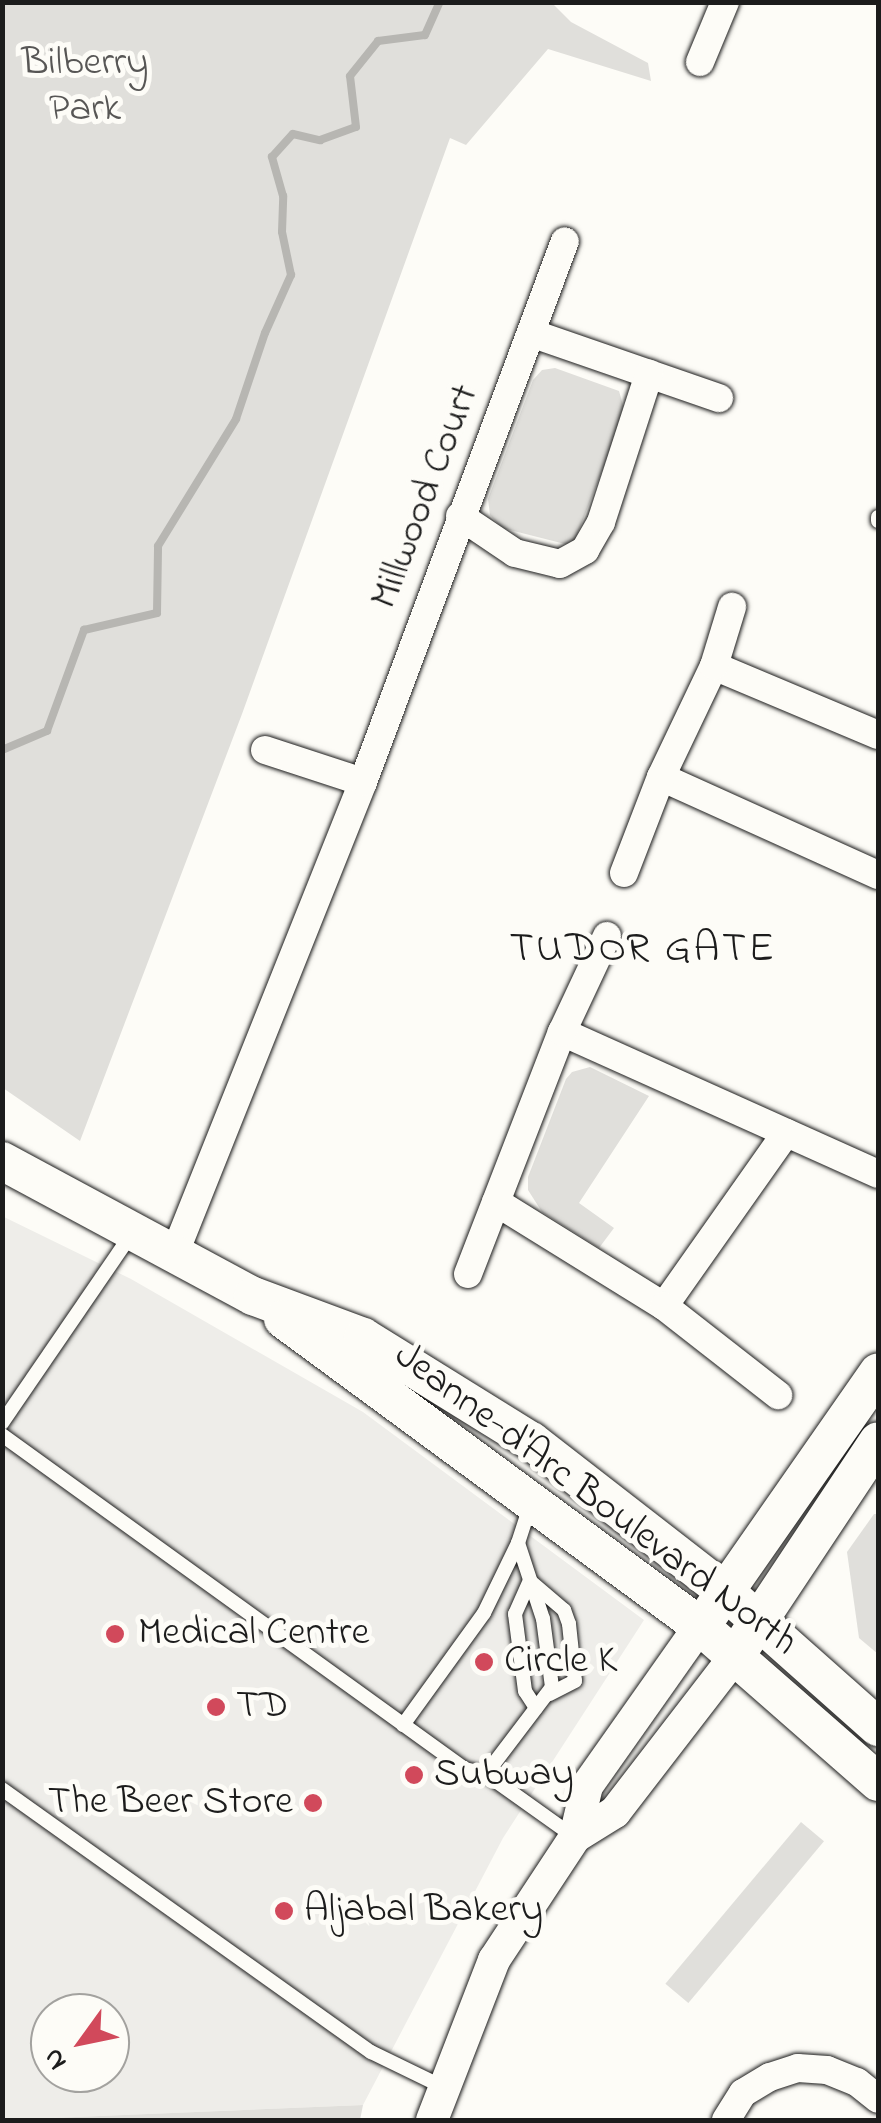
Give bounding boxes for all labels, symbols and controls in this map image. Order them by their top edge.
park label: Bilberry Park [22,40,148,134]
street label: Millwood Court [361,378,491,616]
district label: TUDOR GATE [510,925,776,975]
street label: Jeanne-d'Arc Boulevard North [384,1333,806,1667]
place label: Medical Centre [138,1610,369,1658]
marker: Medical Centre [102,1621,128,1647]
place label: Circle K [504,1638,617,1686]
marker: Circle K [473,1651,495,1673]
place label: TD [236,1683,288,1731]
marker: TD [205,1696,227,1718]
place label: Subway [434,1751,574,1799]
marker: Subway [403,1764,425,1786]
place label: The Beer Store [48,1779,293,1827]
marker: The Beer Store [302,1792,324,1814]
place label: Aljabal Bakery [304,1887,543,1935]
marker: Aljabal Bakery [273,1900,295,1922]
north arrow [30,1993,130,2093]
text: N [34,2039,78,2078]

